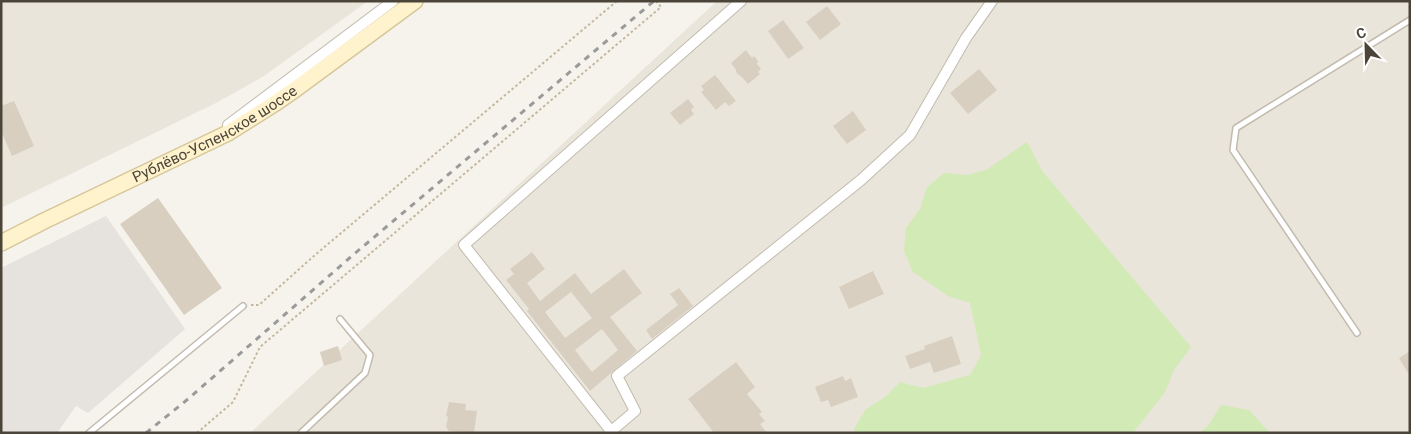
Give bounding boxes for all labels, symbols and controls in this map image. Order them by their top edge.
north arrow [1341,20,1391,70]
text: С [1354,24,1368,42]
street label: Рублёво-Успенское шоссе [129,82,301,186]

